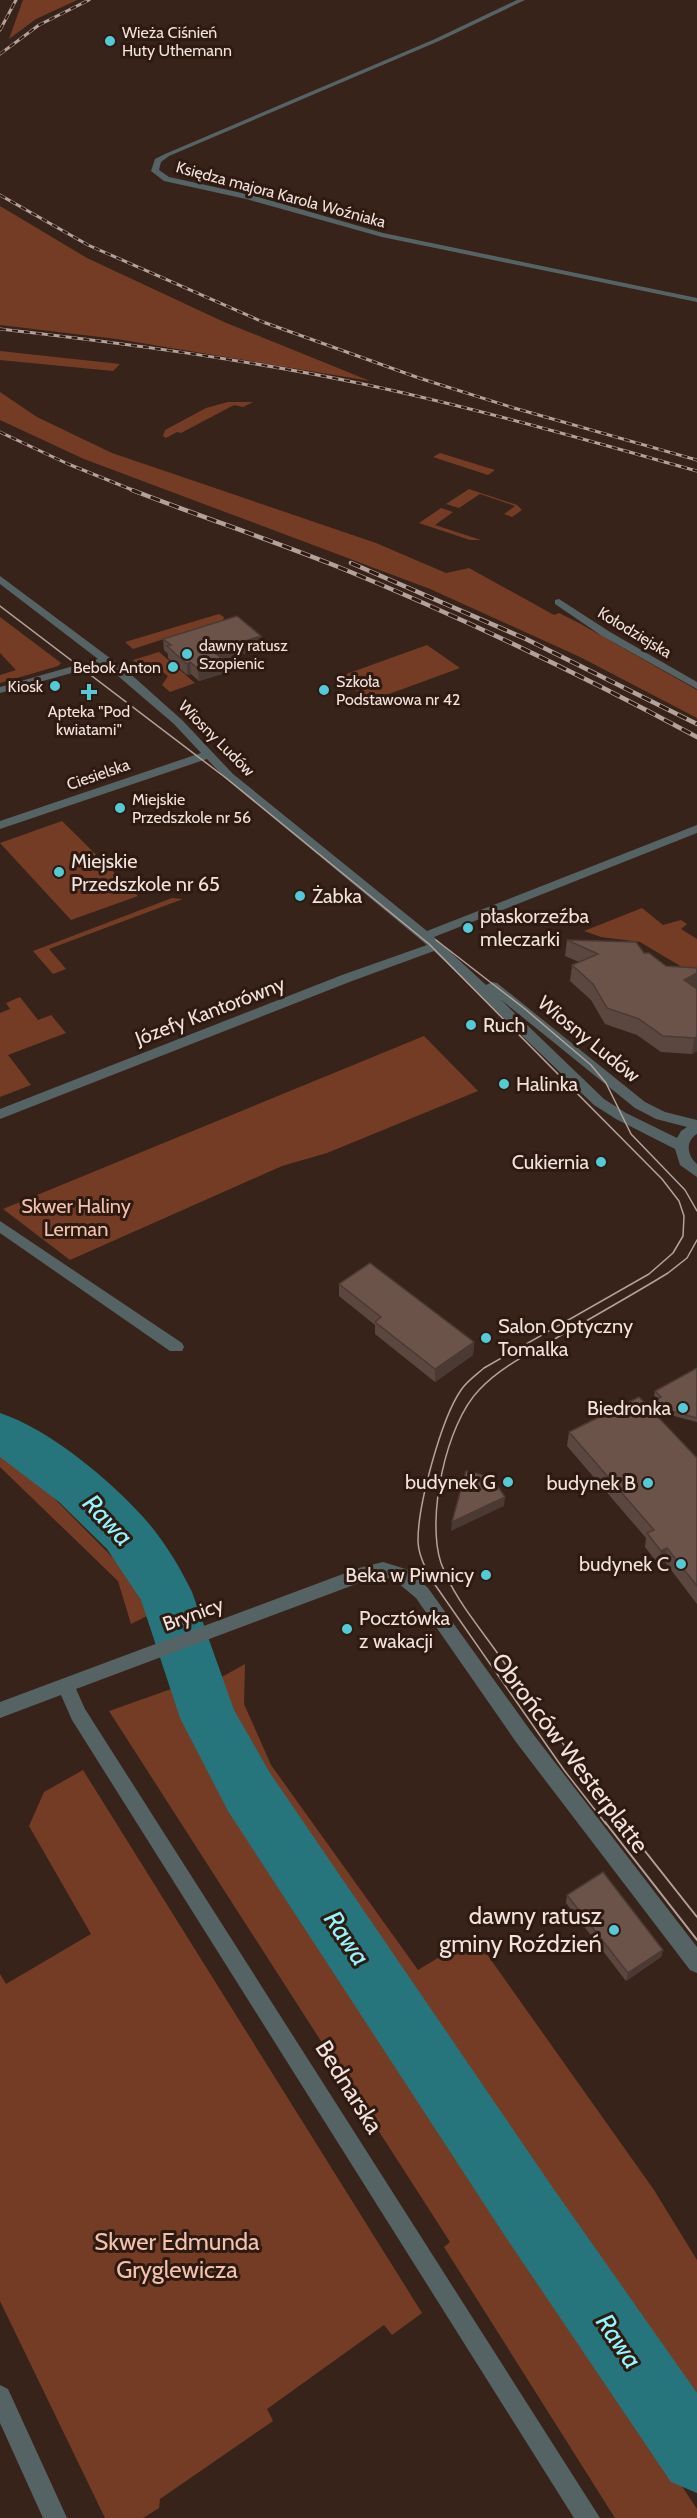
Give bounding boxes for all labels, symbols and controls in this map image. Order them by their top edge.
place label: Wieża Ciśnień Huty Uthemann [122,23,232,60]
marker: Wieża Ciśnień Huty Uthemann [103,34,117,48]
street label: Księdza majora Karola Woźniaka [174,157,388,232]
street label: Kołodziejska [594,603,675,662]
place label: dawny ratusz Szopienic [199,636,288,673]
marker: dawny ratusz Szopienic [180,647,194,661]
place label: Bebok Anton [73,658,161,677]
marker: Bebok Anton [166,660,180,674]
place label: Szkoła Podstawowa nr 42 [336,672,460,709]
place label: Kiosk [8,677,44,696]
marker: Kiosk [48,679,62,693]
marker: Szkoła Podstawowa nr 42 [317,683,331,697]
marker: Apteka "Pod kwiatami" [82,685,96,699]
street label: Wiosny Ludów [175,696,259,781]
place label: Apteka "Pod kwiatami" [48,702,130,739]
street label: Ciesielska [64,755,132,794]
place label: Miejskie Przedszkole nr 56 [132,790,251,827]
marker: Miejskie Przedszkole nr 56 [113,801,127,815]
place label: Miejskie Przedszkole nr 65 [71,849,220,896]
marker: Miejskie Przedszkole nr 65 [52,865,66,879]
place label: Żabka [312,884,363,908]
marker: Żabka [293,889,307,903]
place label: płaskorzeźba mleczarki [480,904,590,951]
marker: płaskorzeźba mleczarki [461,921,475,935]
street label: Józefy Kantorówny [131,971,288,1051]
street label: Wiosny Ludów [533,990,645,1088]
place label: Ruch [483,1013,525,1037]
marker: Ruch [464,1018,478,1032]
place label: Halinka [516,1072,579,1096]
marker: Halinka [497,1077,511,1091]
place label: Cukiernia [512,1150,589,1174]
marker: Cukiernia [594,1155,608,1169]
park label: Skwer Haliny Lerman [21,1194,131,1241]
place label: Salon Optyczny Tomalka [498,1314,633,1361]
marker: Salon Optyczny Tomalka [479,1331,493,1345]
place label: Biedronka [587,1396,671,1420]
marker: Biedronka [676,1401,690,1415]
place label: budynek G [405,1470,496,1494]
place label: budynek B [546,1471,636,1495]
marker: budynek G [501,1475,515,1489]
marker: budynek B [641,1476,655,1490]
water label: Rawa [76,1487,140,1553]
place label: budynek C [579,1552,669,1576]
marker: budynek C [674,1557,688,1571]
place label: Beka w Piwnicy [345,1563,474,1587]
marker: Beka w Piwnicy [479,1568,493,1582]
street label: Brynicy [159,1592,227,1636]
place label: Pocztówka z wakacji [359,1606,451,1653]
marker: Pocztówka z wakacji [340,1622,354,1636]
street label: Obrońców Westerplatte [486,1647,655,1858]
place label: dawny ratusz gminy Roździeń [439,1901,602,1958]
water label: Rawa [317,1904,377,1972]
marker: dawny ratusz gminy Roździeń [607,1923,621,1937]
street label: Bednarska [309,2035,390,2139]
park label: Skwer Edmunda Gryglewicza [94,2227,260,2284]
water label: Rawa [589,2307,649,2375]

